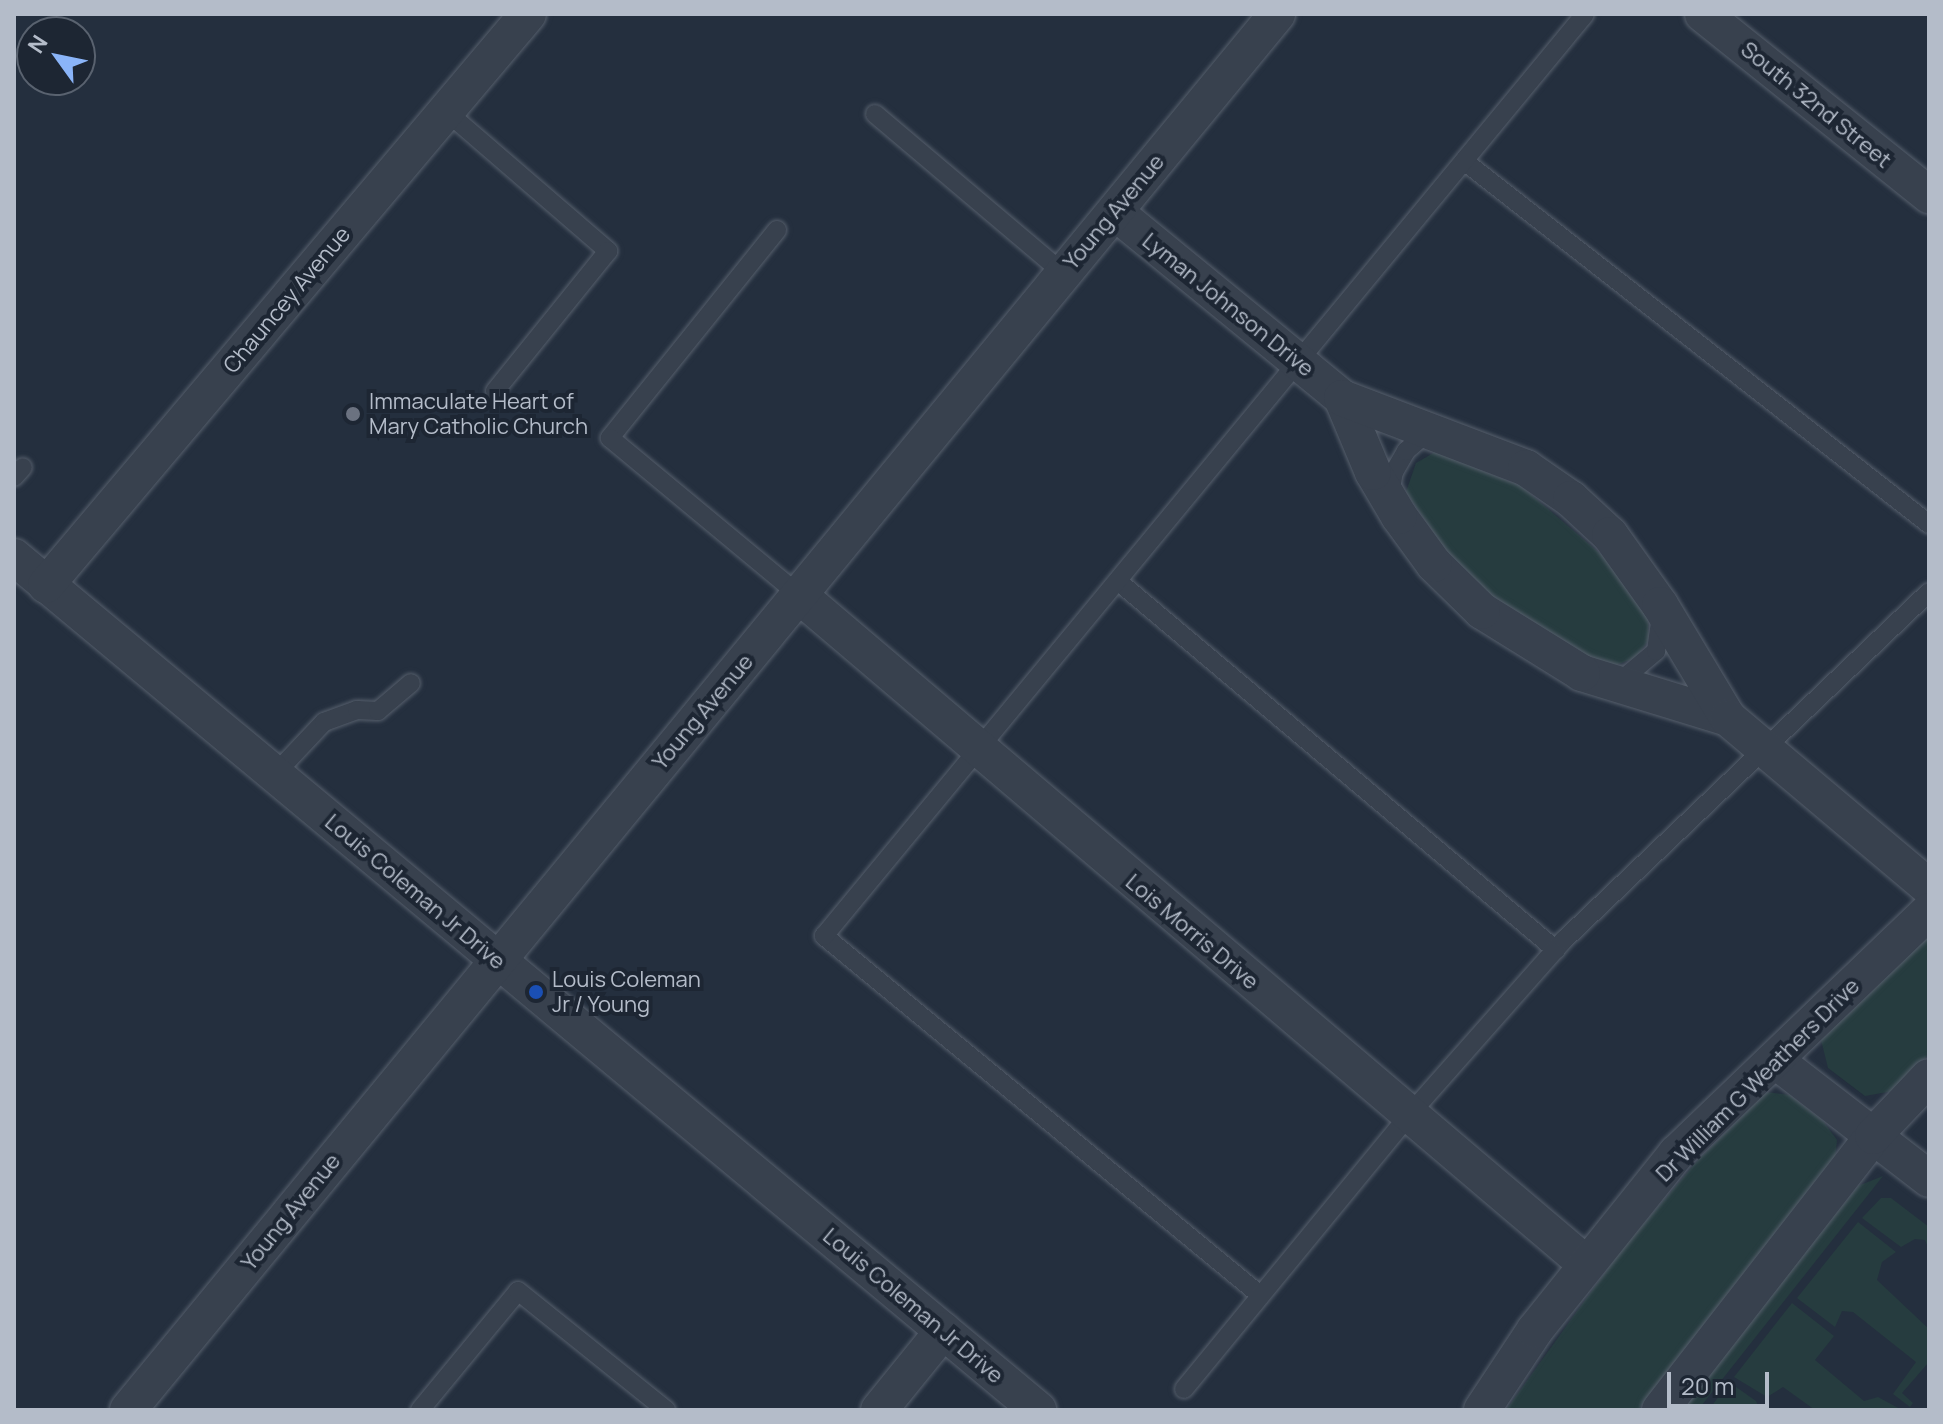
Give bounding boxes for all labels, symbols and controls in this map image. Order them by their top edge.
north arrow [16,16,96,96]
text: N [21,29,54,59]
street label: South 32nd Street [1736,36,1896,174]
street label: Young Avenue [1058,149,1170,275]
street label: Chauncey Avenue [218,221,356,379]
street label: Lyman Johnson Drive [1137,228,1319,382]
place label: Immaculate Heart of Mary Catholic Church [369,388,588,440]
marker: Immaculate Heart of Mary Catholic Church [344,405,362,423]
street label: Young Avenue [647,649,759,775]
street label: Louis Coleman Jr Drive [320,809,510,975]
street label: Lois Morris Drive [1120,869,1264,995]
place label: Louis Coleman Jr / Young [552,966,701,1018]
street label: Dr William G Weathers Drive [1651,973,1865,1187]
marker: Louis Coleman Jr / Young [527,983,545,1001]
street label: Young Avenue [236,1148,346,1276]
street label: Louis Coleman Jr Drive [818,1223,1008,1389]
scale bar [1671,1356,1773,1406]
text: 20 m [1681,1369,1734,1402]

